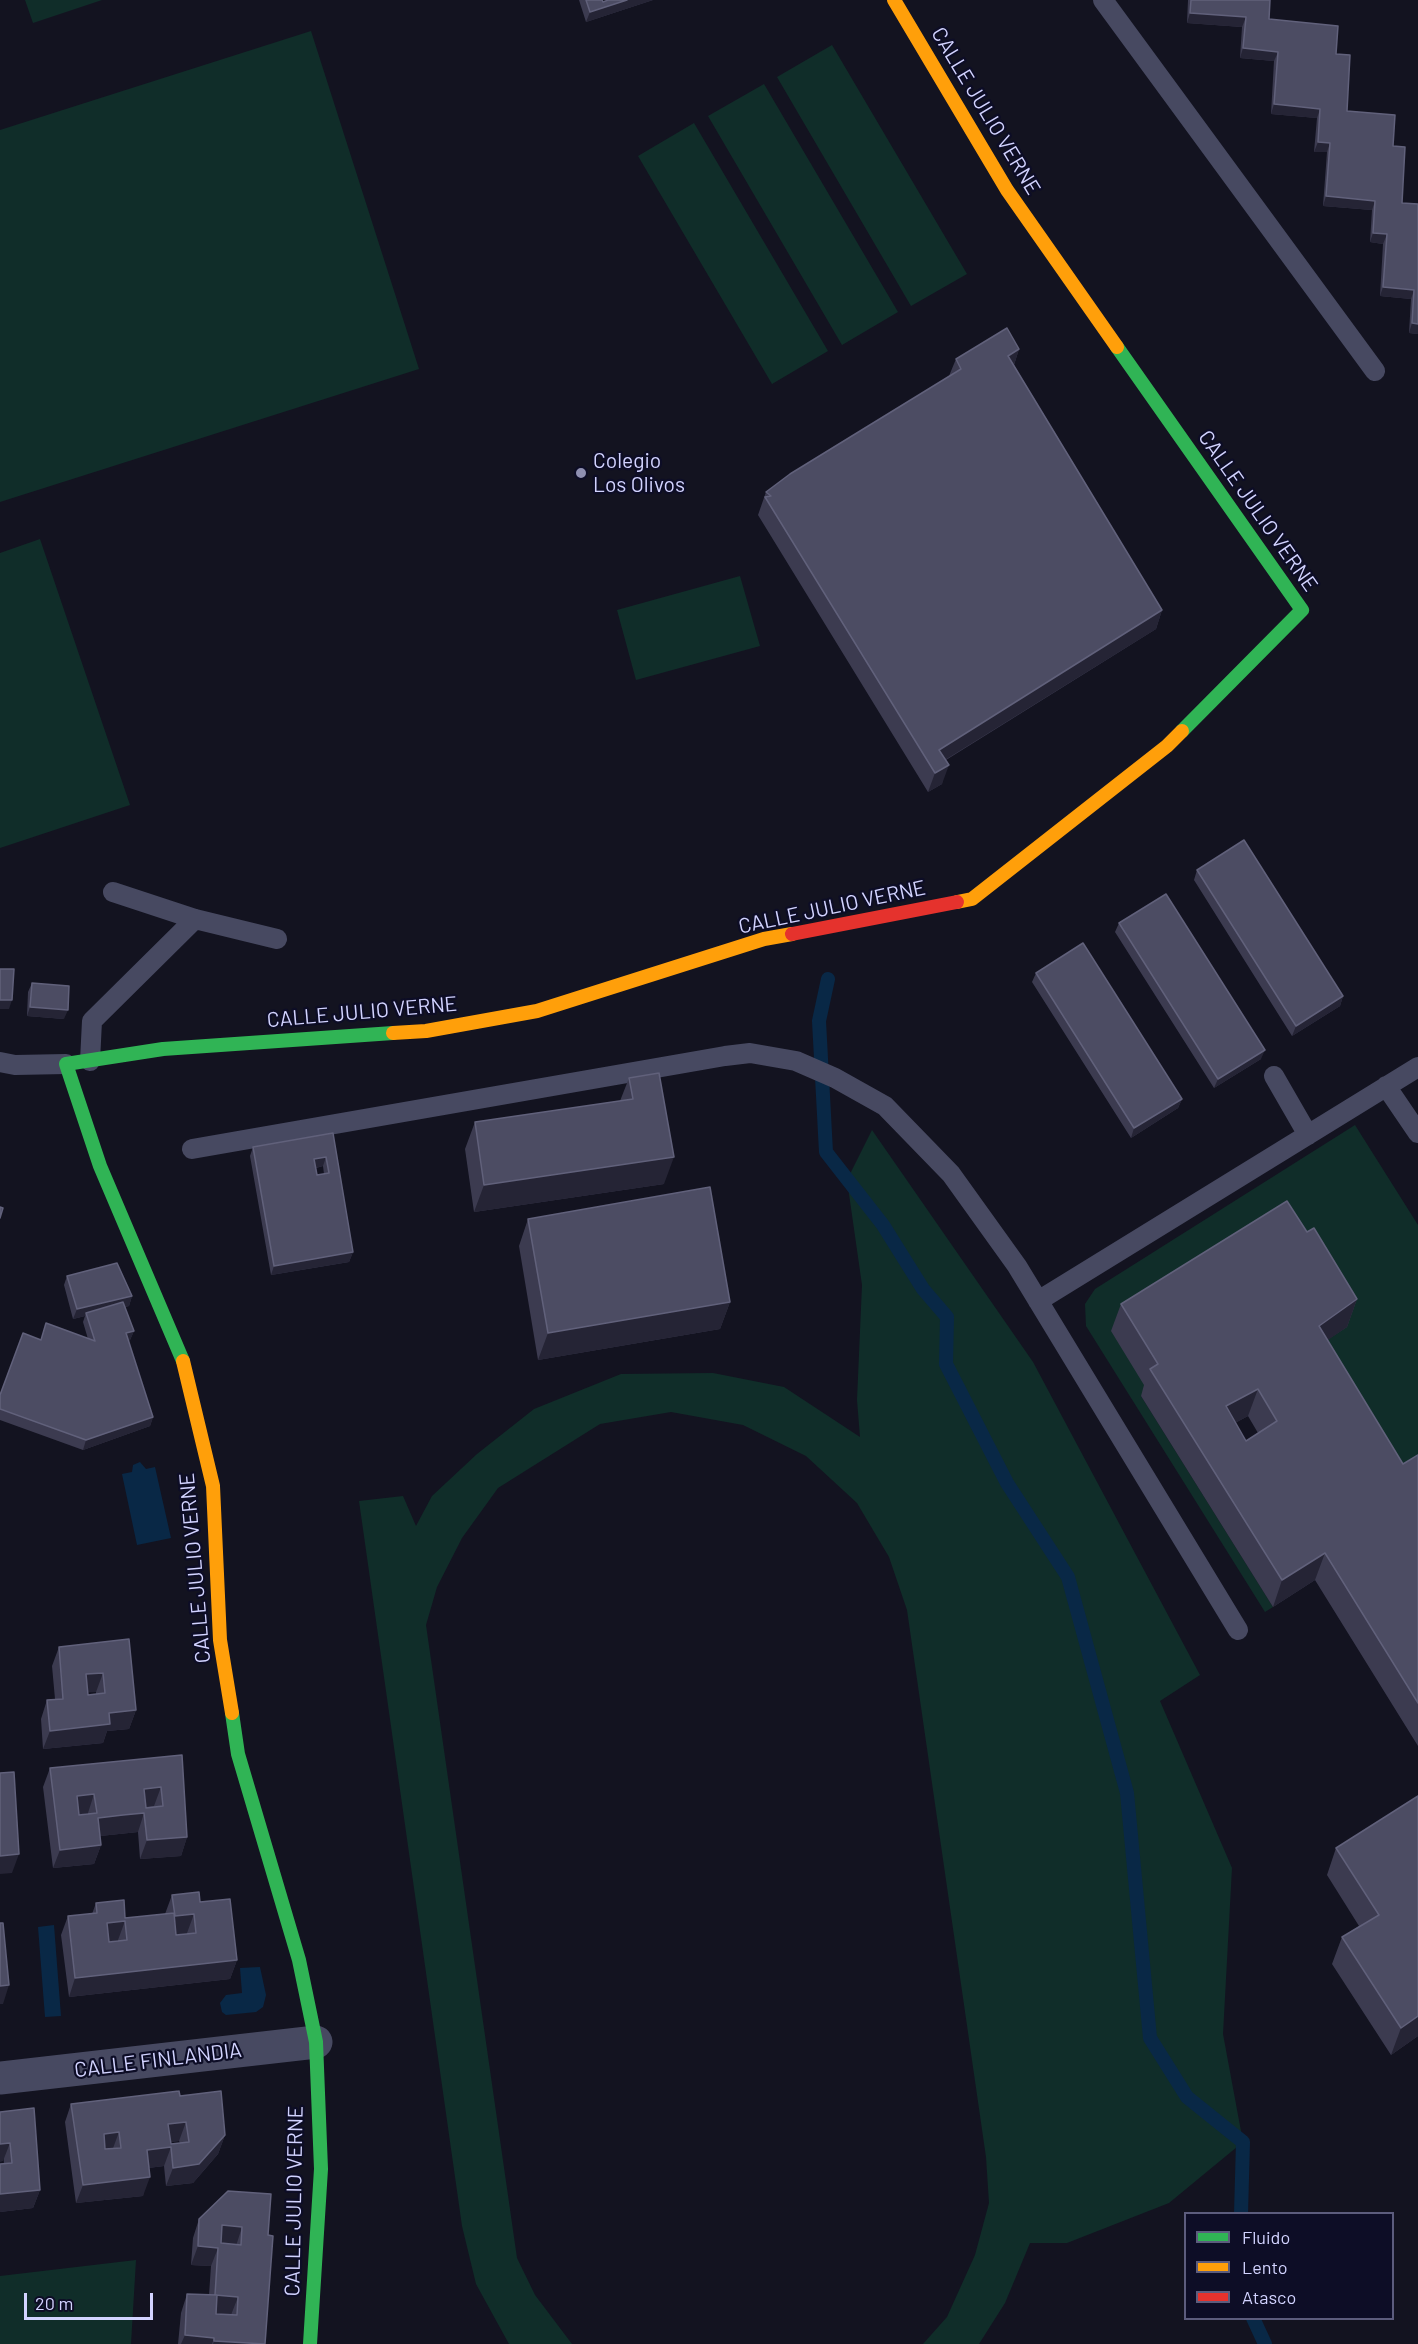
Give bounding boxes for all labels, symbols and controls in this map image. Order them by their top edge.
street label: CALLE JULIO VERNE [926,23,1046,199]
street label: CALLE JULIO VERNE [1193,426,1323,596]
place label: Colegio Los Olivos [593,448,685,498]
marker: Colegio Los Olivos [574,466,588,480]
street label: CALLE JULIO VERNE [736,875,928,939]
street label: CALLE JULIO VERNE [266,991,458,1033]
street label: CALLE JULIO VERNE [174,1472,216,1664]
street label: CALLE FINLANDIA [73,2037,243,2083]
street label: CALLE JULIO VERNE [280,2105,308,2297]
legend [1184,2212,1394,2320]
text: Fluido [1242,2226,1290,2248]
text: Lento [1242,2256,1288,2278]
scale bar [27,2281,156,2319]
text: Atasco [1242,2286,1296,2308]
text: 20 m [35,2292,73,2314]

